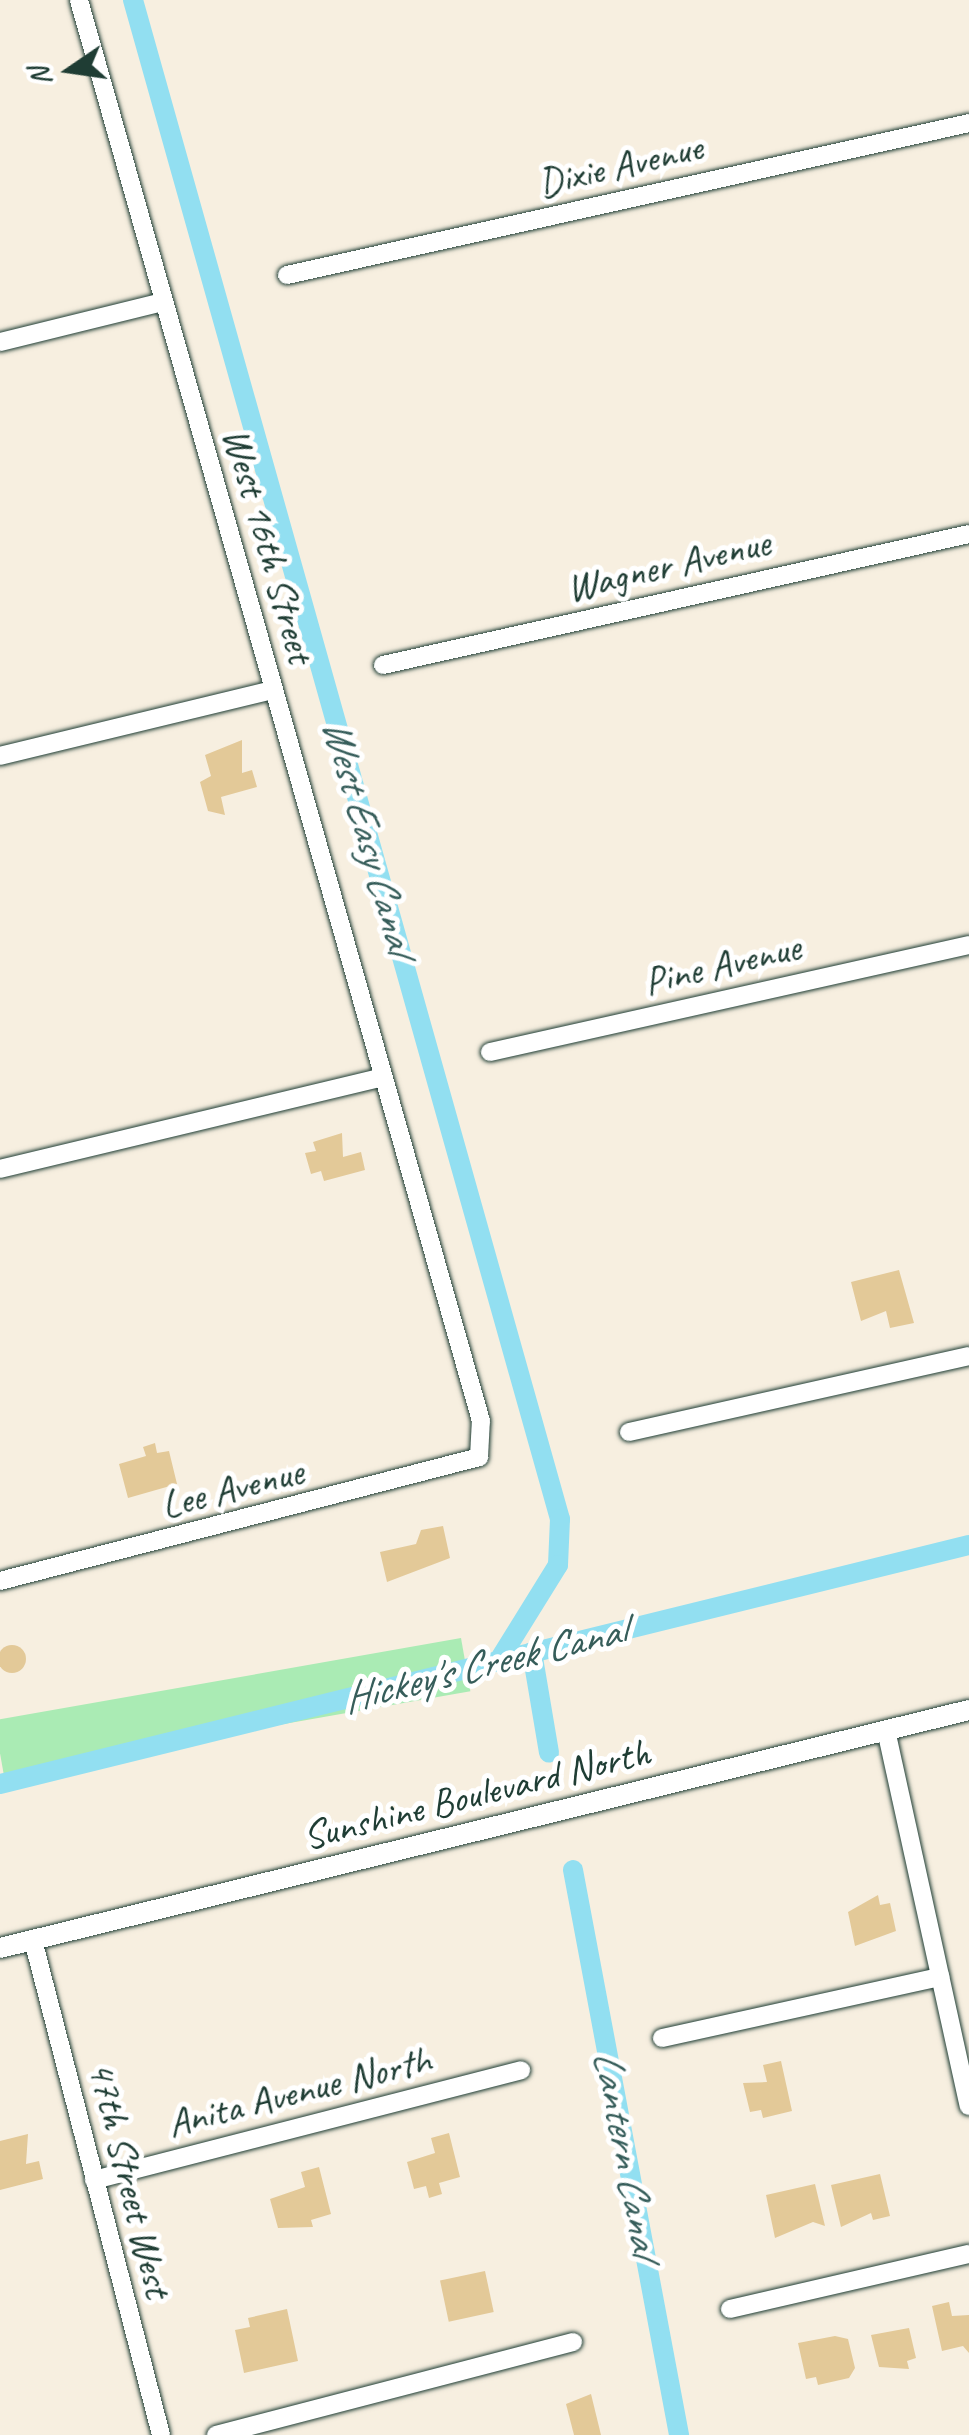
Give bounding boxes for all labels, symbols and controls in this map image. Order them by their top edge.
north arrow [20,20,120,120]
text: N [21,64,59,89]
street label: Dixie Avenue [533,123,707,207]
street label: West 16th Street [212,422,326,668]
street label: Wagner Avenue [562,518,774,612]
water label: West Easy Canal [310,712,426,960]
street label: Pine Avenue [639,923,805,1005]
street label: Lee Avenue [156,1447,308,1529]
water label: Hickey's Creek Canal [338,1606,630,1724]
street label: Sunshine Boulevard North [298,1728,654,1860]
street label: Anita Avenue North [162,2035,436,2147]
water label: Lantern Canal [581,2046,671,2260]
street label: 47th Street West [77,2055,183,2303]

